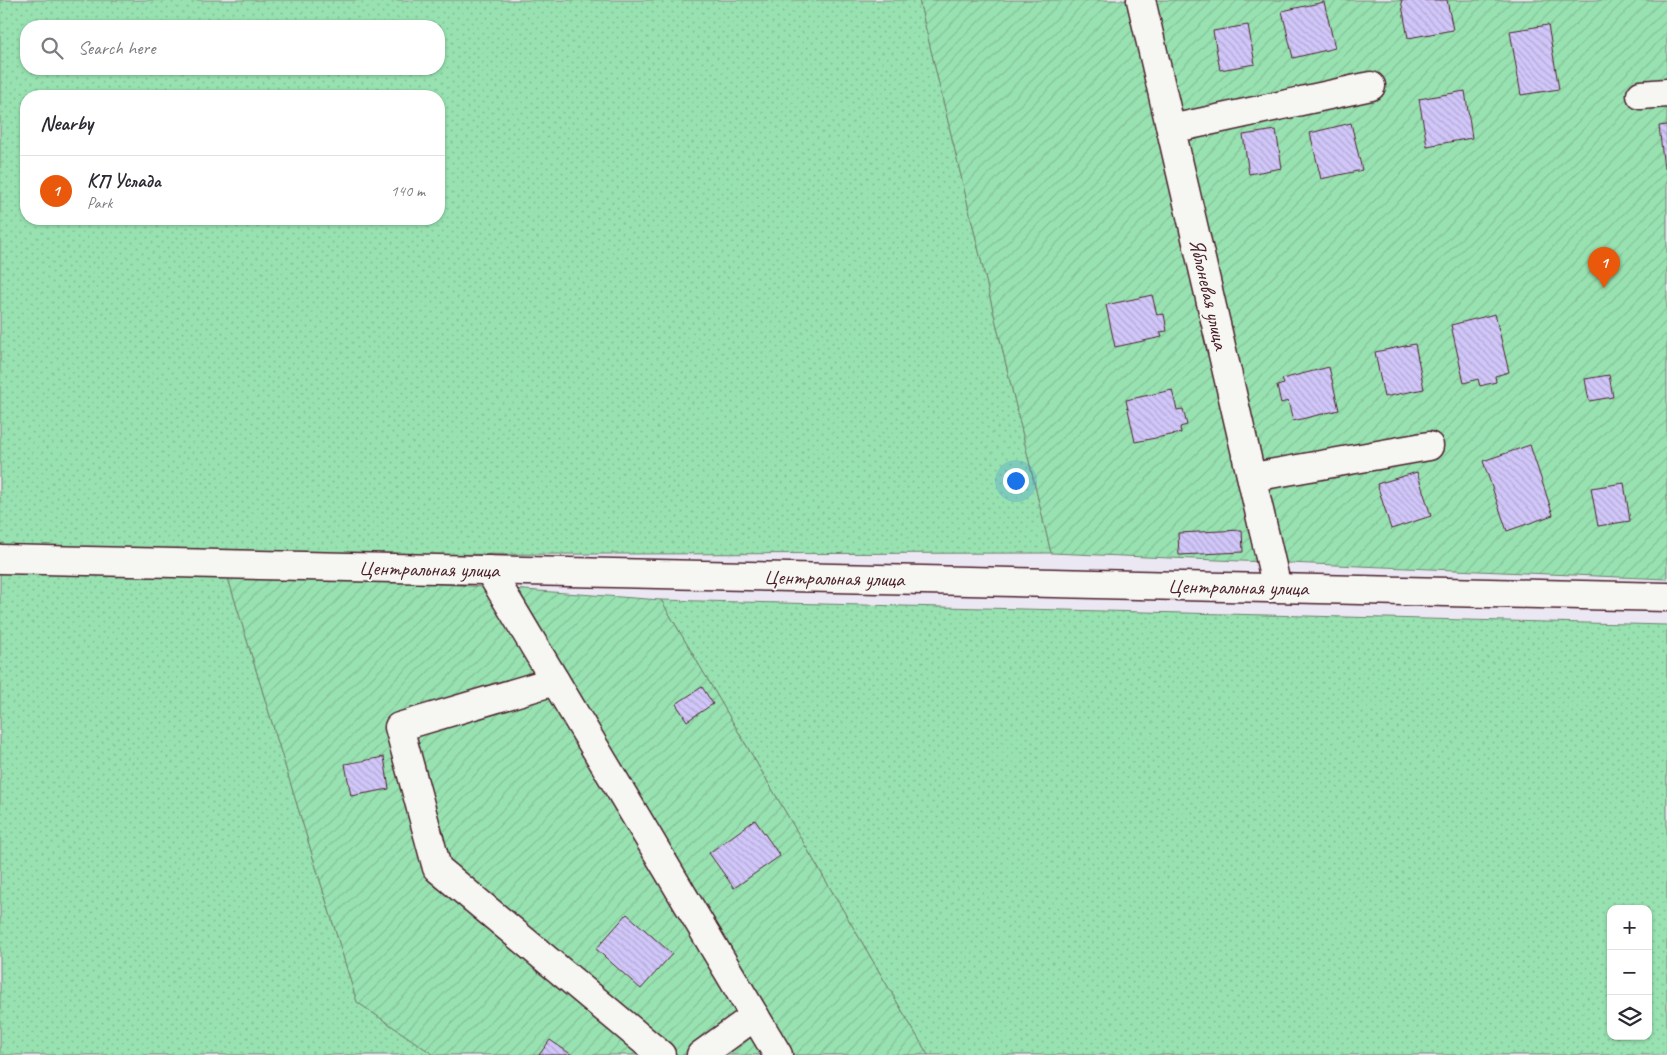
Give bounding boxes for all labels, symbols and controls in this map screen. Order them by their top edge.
search box [20,20,445,75]
icon: search [38,34,66,62]
text: Search here [78,36,155,60]
text: Nearby [40,110,93,136]
text: КП Услада [87,169,161,193]
text: 1 [52,181,60,201]
text: 140 m [391,181,425,201]
text: Park [87,193,112,213]
street label: Яблоневая улица [1184,236,1235,354]
pin: 1 [1588,247,1620,288]
your location [1003,468,1029,494]
street label: Центральная улица [358,555,501,583]
street label: Центральная улица [763,564,906,592]
street label: Центральная улица [1167,573,1310,601]
map controls [1607,905,1652,1040]
button: + [1607,905,1652,950]
button: − [1607,950,1652,995]
button: layers [1607,995,1652,1040]

